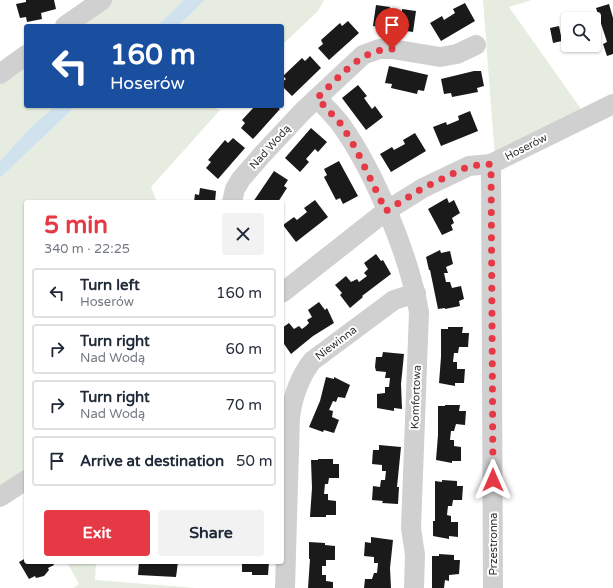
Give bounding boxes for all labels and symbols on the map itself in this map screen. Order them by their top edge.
pin [375,8,409,49]
street label: Nad Wodą [247,122,293,172]
street label: Hoserów [503,131,550,163]
street label: Niewinna [313,323,359,363]
street label: Komfortowa [408,365,424,429]
position arrow [472,459,514,501]
street label: Przestronna [487,513,500,575]

